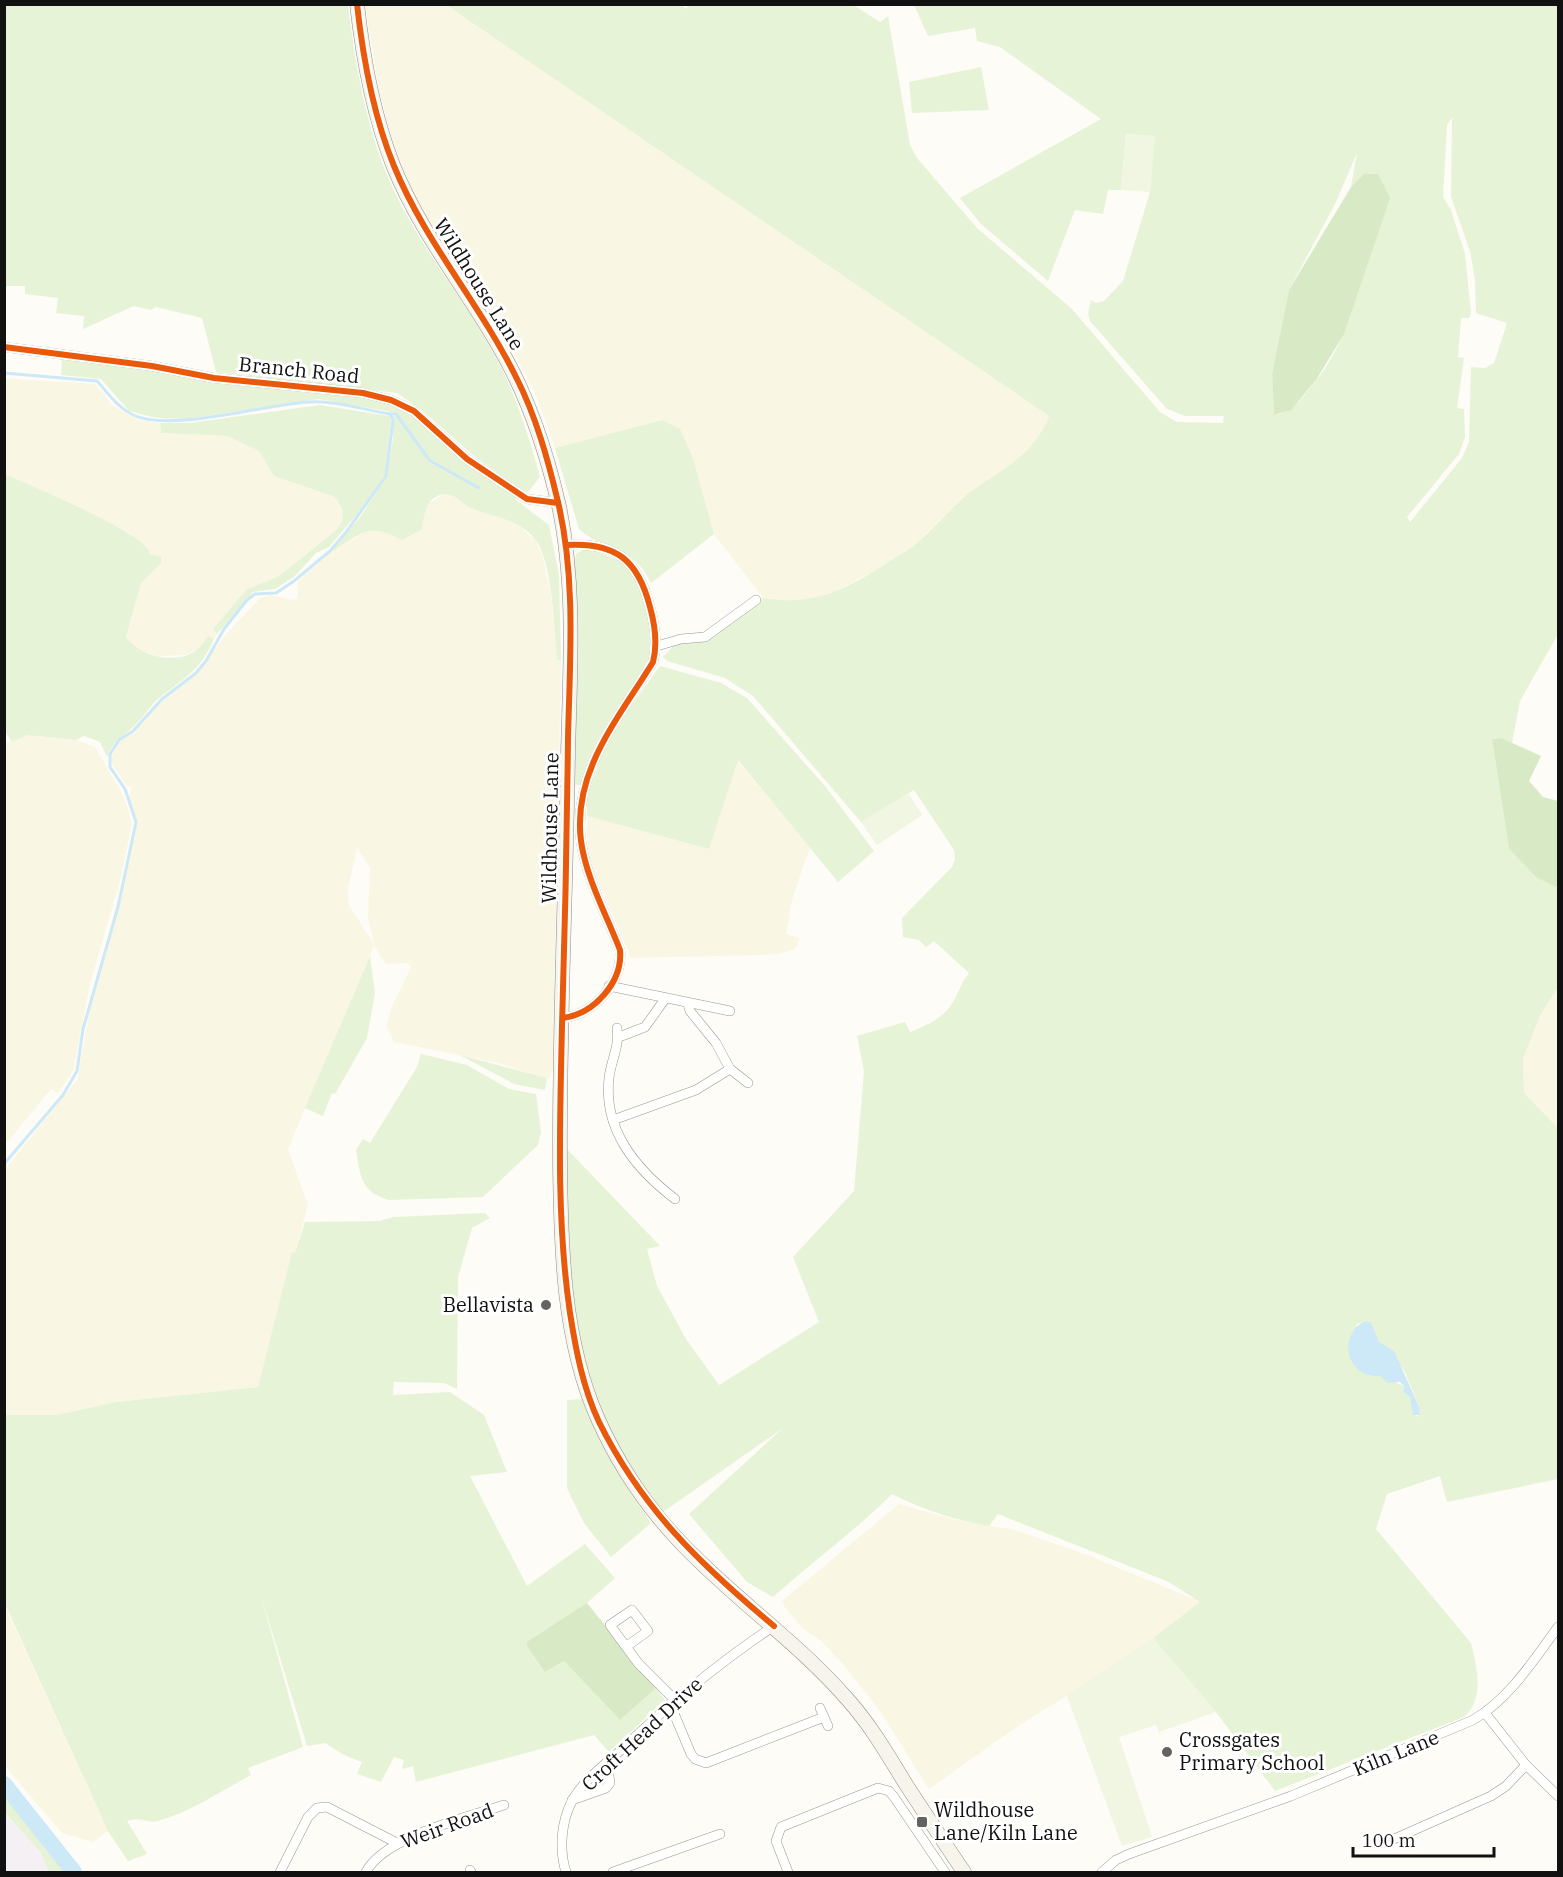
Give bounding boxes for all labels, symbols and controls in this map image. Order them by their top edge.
street label: Wildhouse Lane [428,213,531,355]
street label: Branch Road [237,350,361,389]
street label: Wildhouse Lane [535,752,564,904]
place label: Bellavista [443,1291,534,1318]
marker: Bellavista [539,1298,553,1312]
street label: Croft Head Drive [575,1671,708,1797]
street label: Kiln Lane [1349,1723,1443,1782]
place label: Crossgates Primary School [1179,1726,1325,1776]
marker: Crossgates Primary School [1160,1745,1174,1759]
street label: Weir Road [397,1796,497,1855]
place label: Wildhouse Lane/Kiln Lane [934,1796,1078,1846]
marker: Wildhouse Lane/Kiln Lane [915,1815,929,1829]
scale bar [1353,1820,1494,1858]
text: 100 m [1362,1829,1416,1852]

